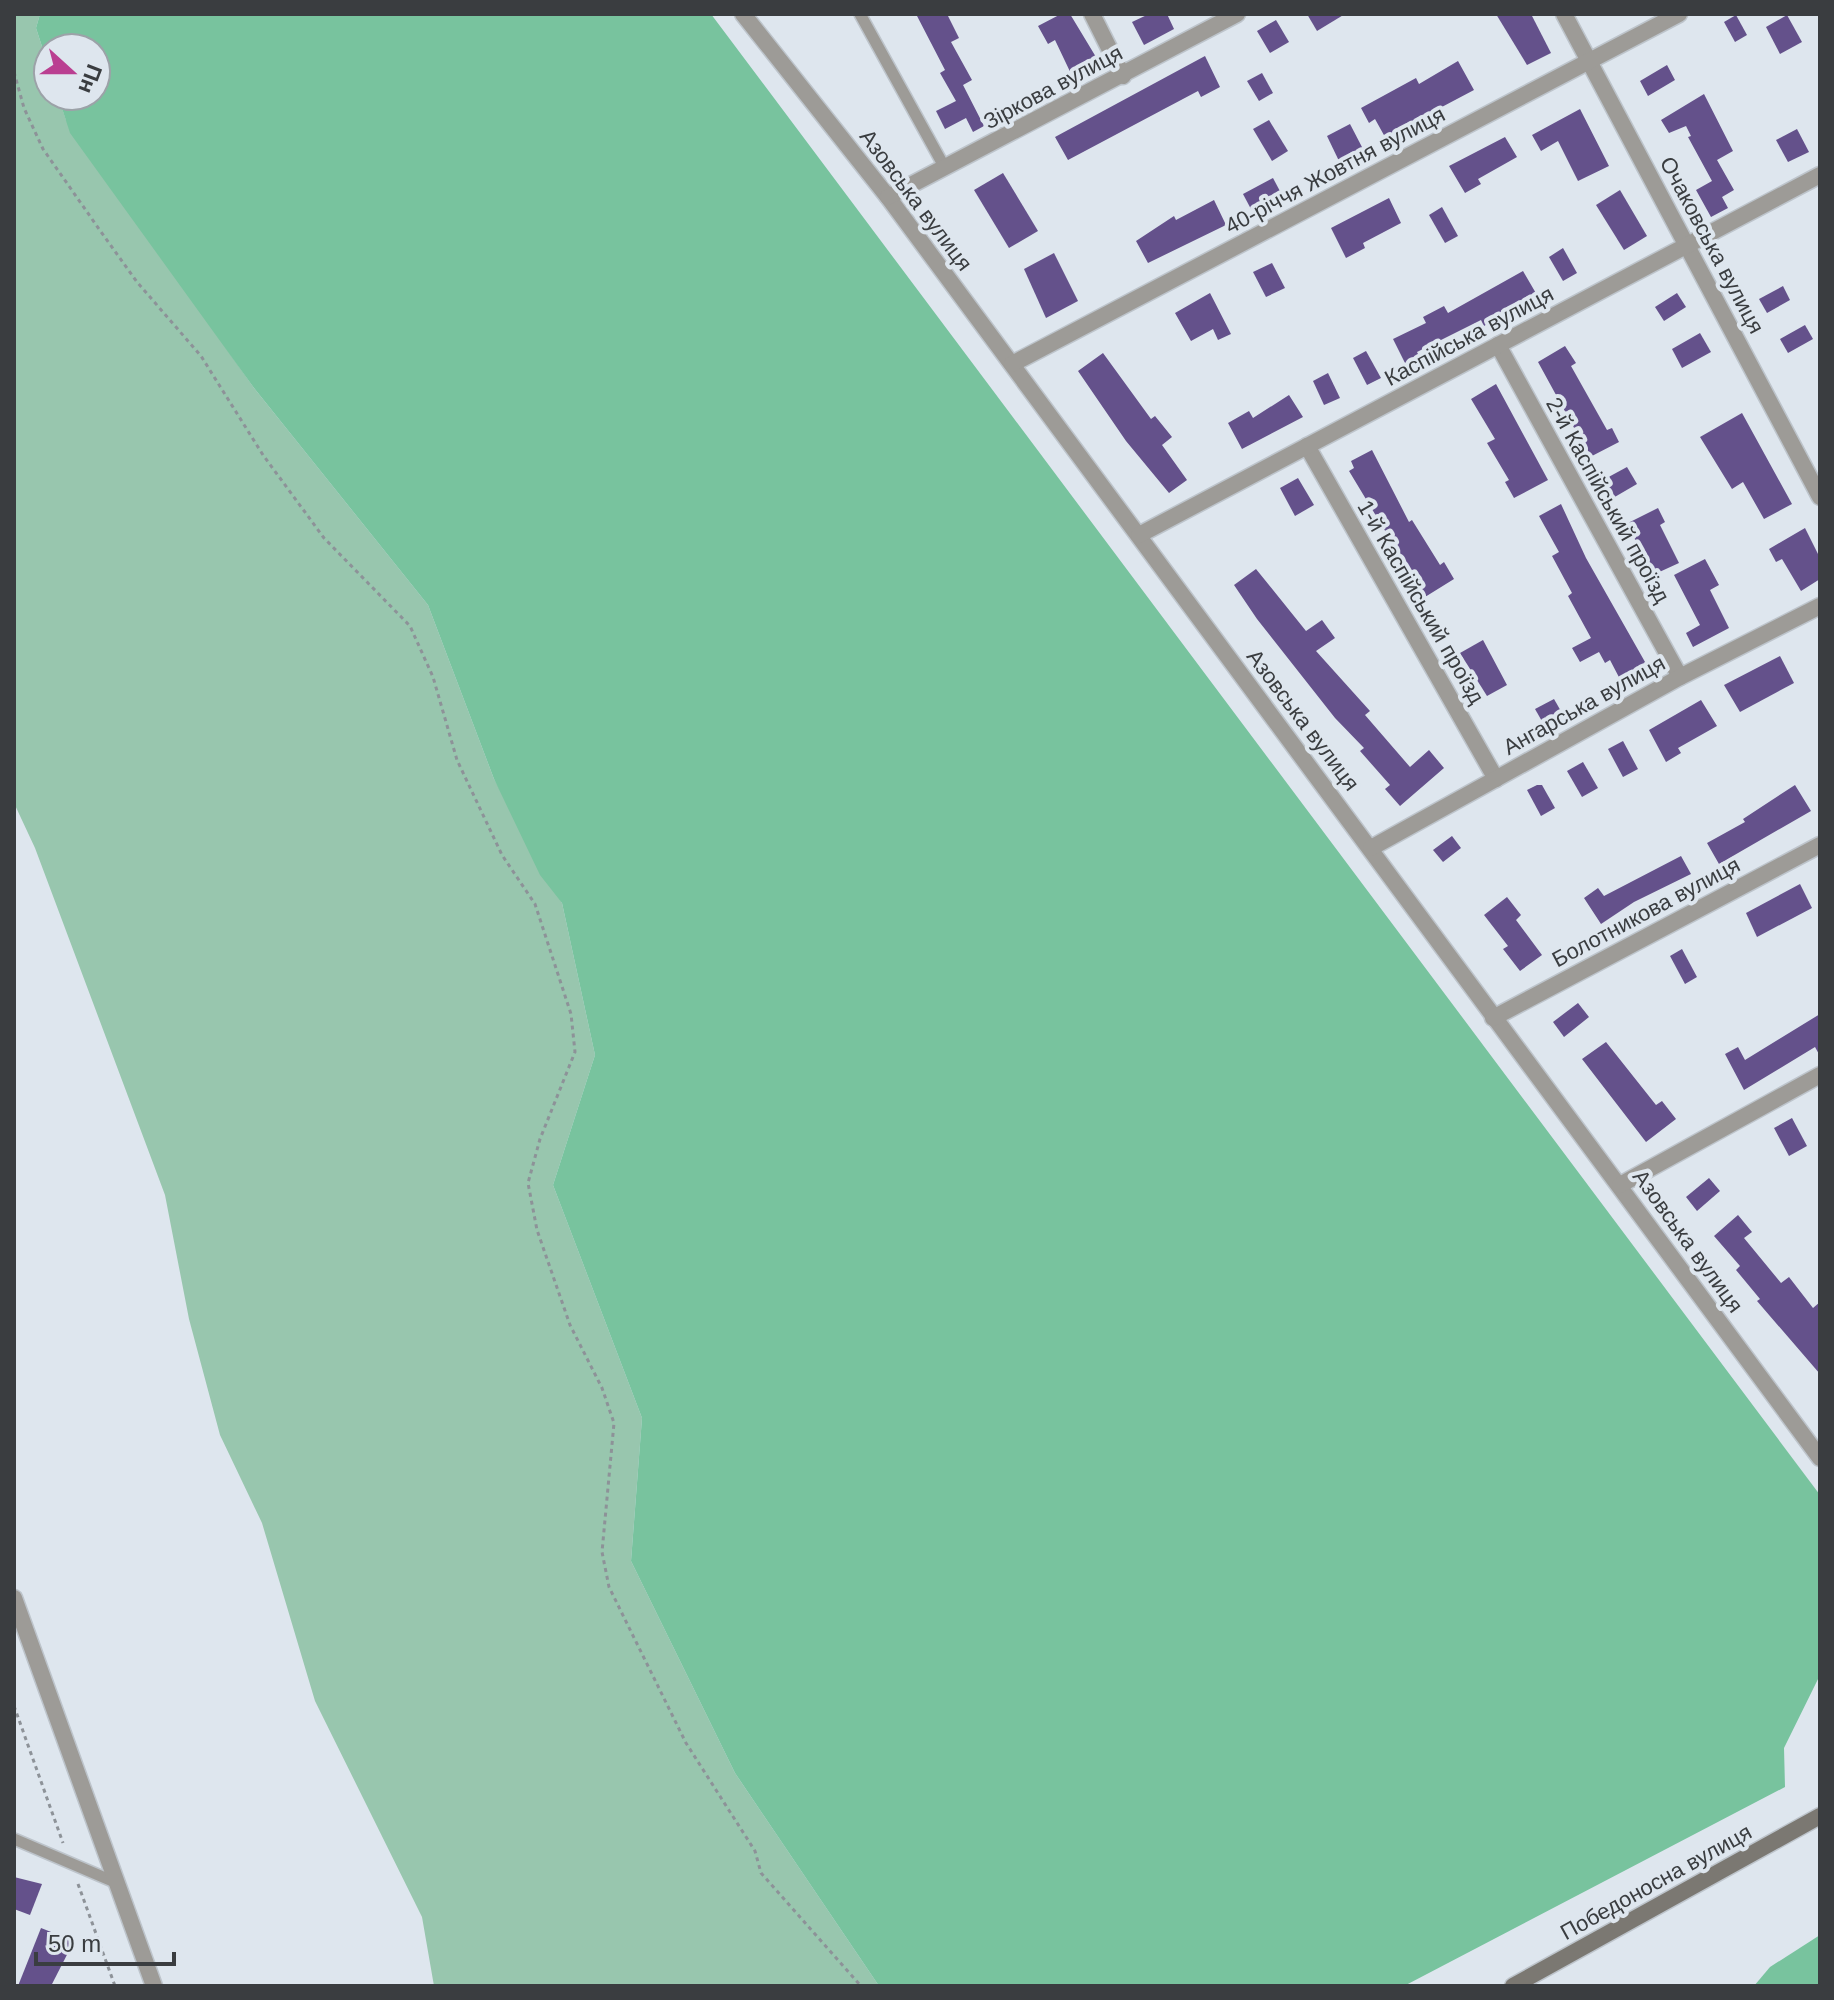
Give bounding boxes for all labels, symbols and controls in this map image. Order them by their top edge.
north arrow [32,32,112,112]
street label: Зіркова вулиця [979,40,1127,134]
text: Пн [73,61,107,97]
street label: 40-річчя Жовтня вулиця [1221,101,1449,239]
street label: Азовська вулиця [855,124,977,276]
street label: Очаковська вулиця [1655,152,1769,338]
street label: Каспійська вулиця [1380,281,1558,391]
street label: 2-й Каспійський проїзд [1541,393,1675,607]
street label: 1-й Каспійський проїзд [1352,496,1490,708]
street label: Азовська вулиця [1242,644,1364,796]
street label: Ангарська вулиця [1499,650,1669,760]
street label: Болотникова вулиця [1548,852,1744,972]
street label: Азовська вулиця [1628,1165,1748,1317]
street label: Победоносна вулиця [1556,1819,1756,1945]
scale bar [36,1916,174,1966]
text: 50 m [48,1930,101,1957]

